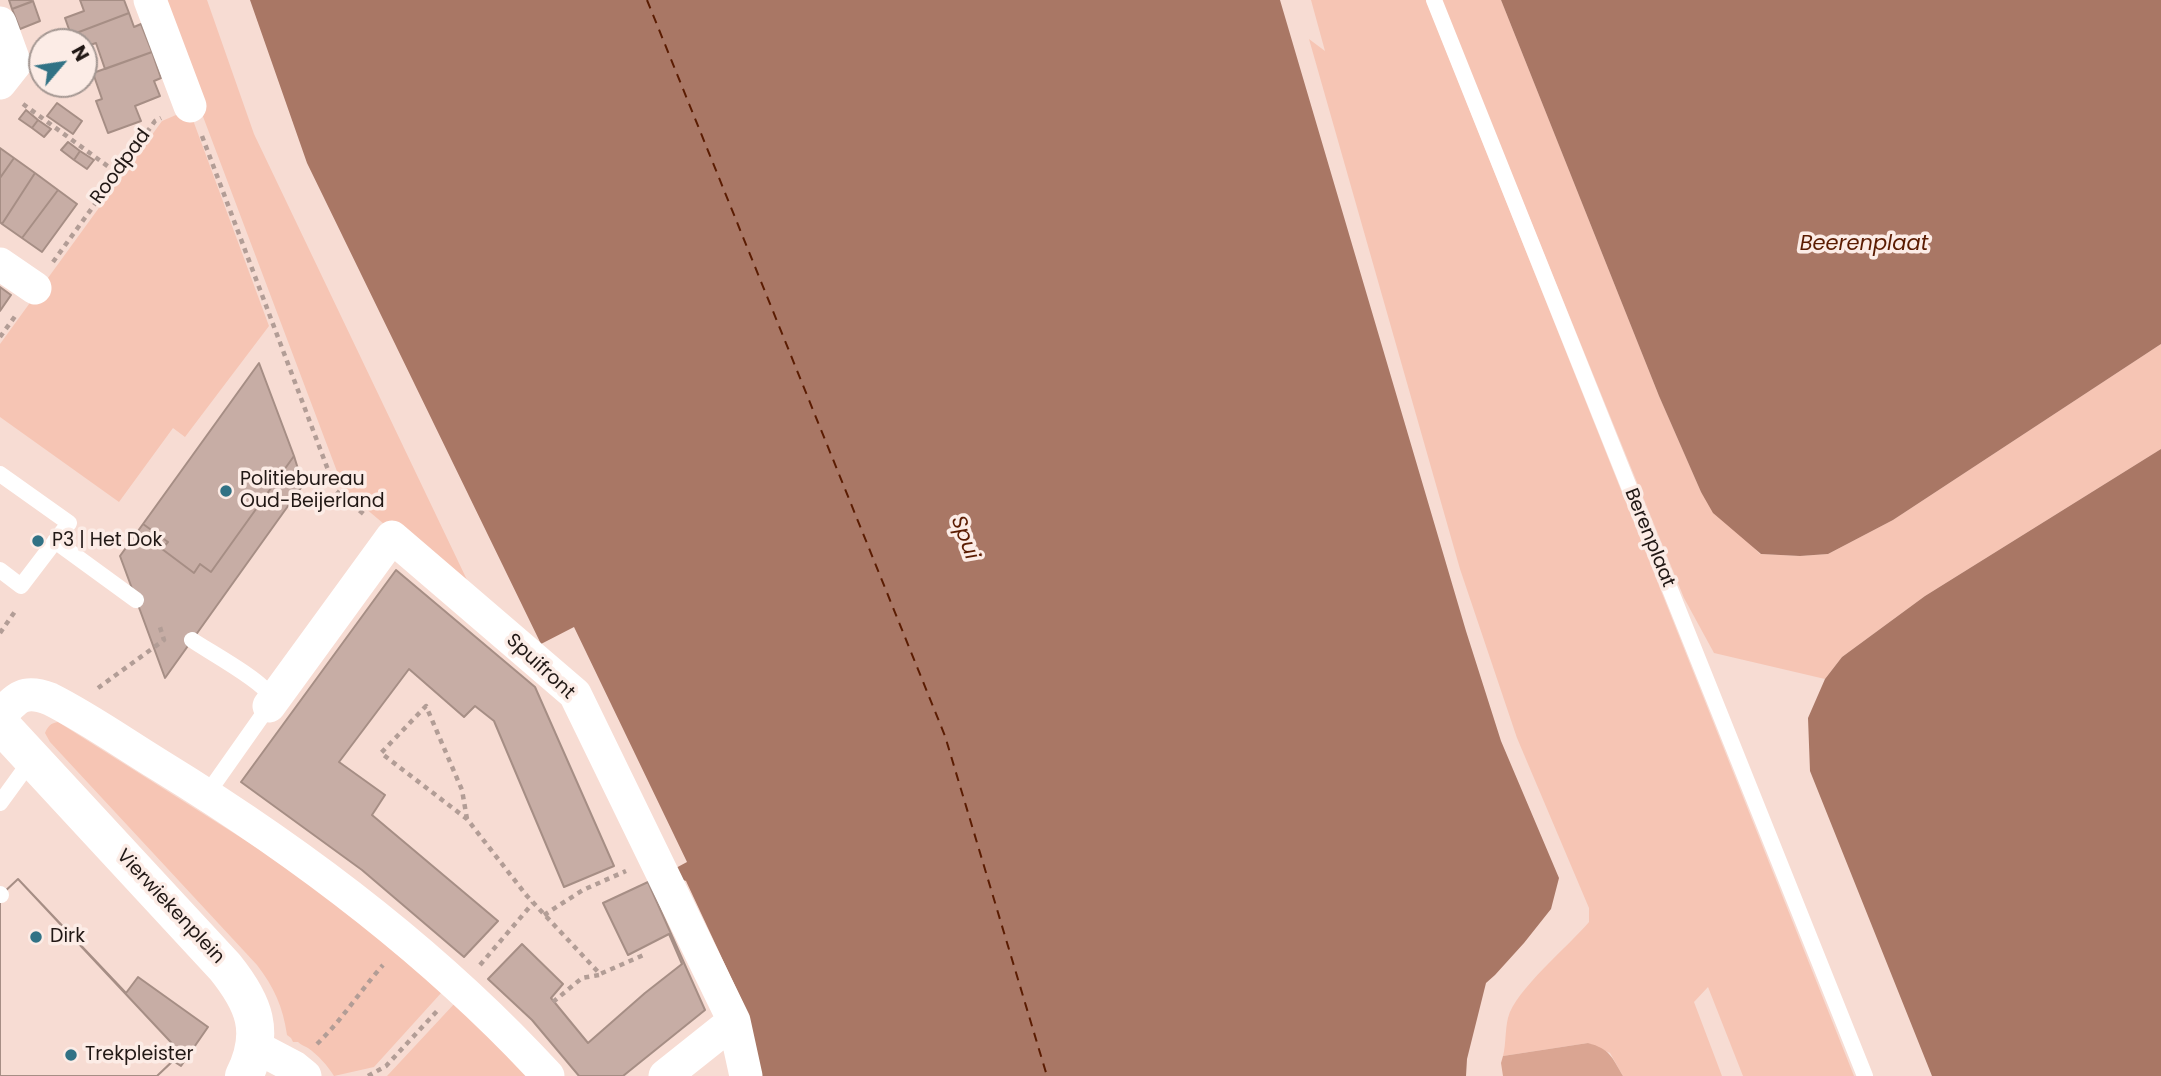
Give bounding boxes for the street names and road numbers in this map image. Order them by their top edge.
street label: Roodpad [86,125,156,209]
street label: Berenplaat [1619,485,1679,591]
street label: Spuifront [501,630,579,704]
street label: Vierwiekenplein [111,845,229,969]

